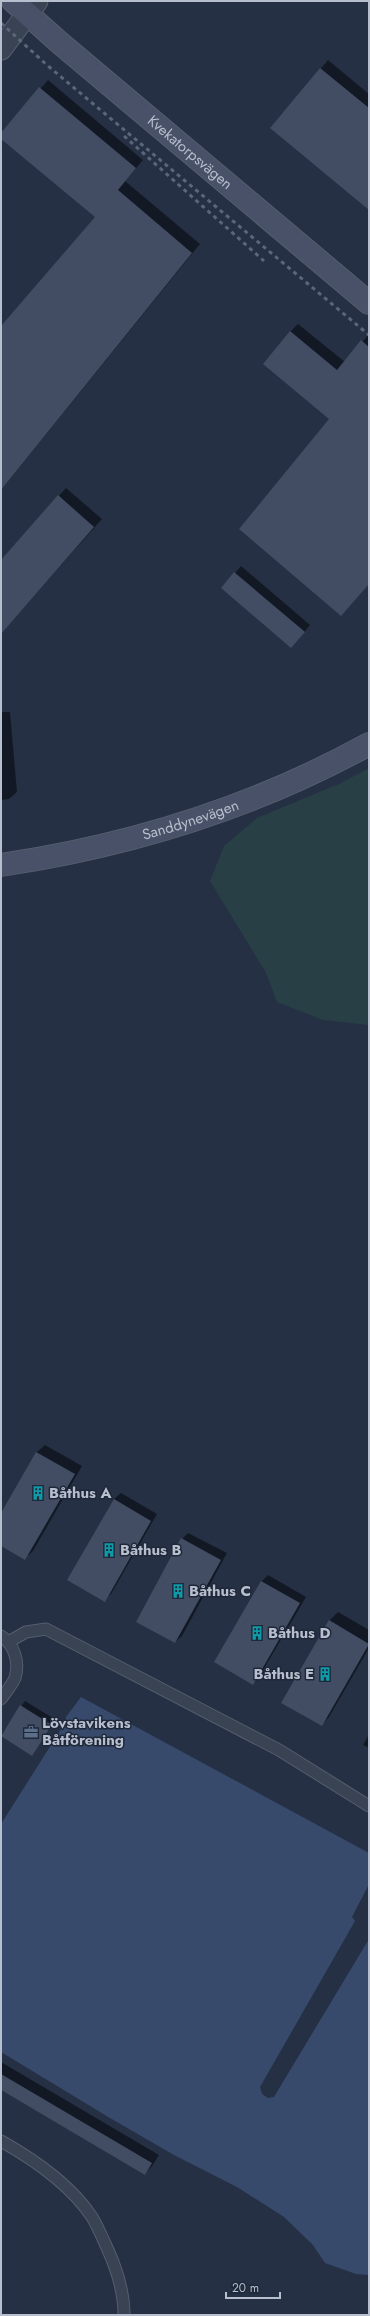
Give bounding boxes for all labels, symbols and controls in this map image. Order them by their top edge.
street label: Kvekatorpsvägen [143,110,237,195]
street label: Sanddynevägen [140,794,242,846]
place label: Båthus A [49,1482,112,1504]
building icon: Båthus A [30,1485,46,1501]
place label: Båthus B [120,1539,181,1561]
building icon: Båthus B [101,1542,117,1558]
place label: Båthus C [189,1580,251,1602]
building icon: Båthus C [170,1583,186,1599]
place label: Båthus D [268,1622,330,1644]
building icon: Båthus D [249,1625,265,1641]
place label: Båthus E [254,1663,314,1685]
building icon: Båthus E [317,1666,333,1682]
place label: Lövstavikens Båtförening [42,1712,131,1751]
office icon: Lövstavikens Båtförening [23,1724,39,1740]
scale bar [226,2274,280,2300]
text: 20 m [232,2279,259,2297]

